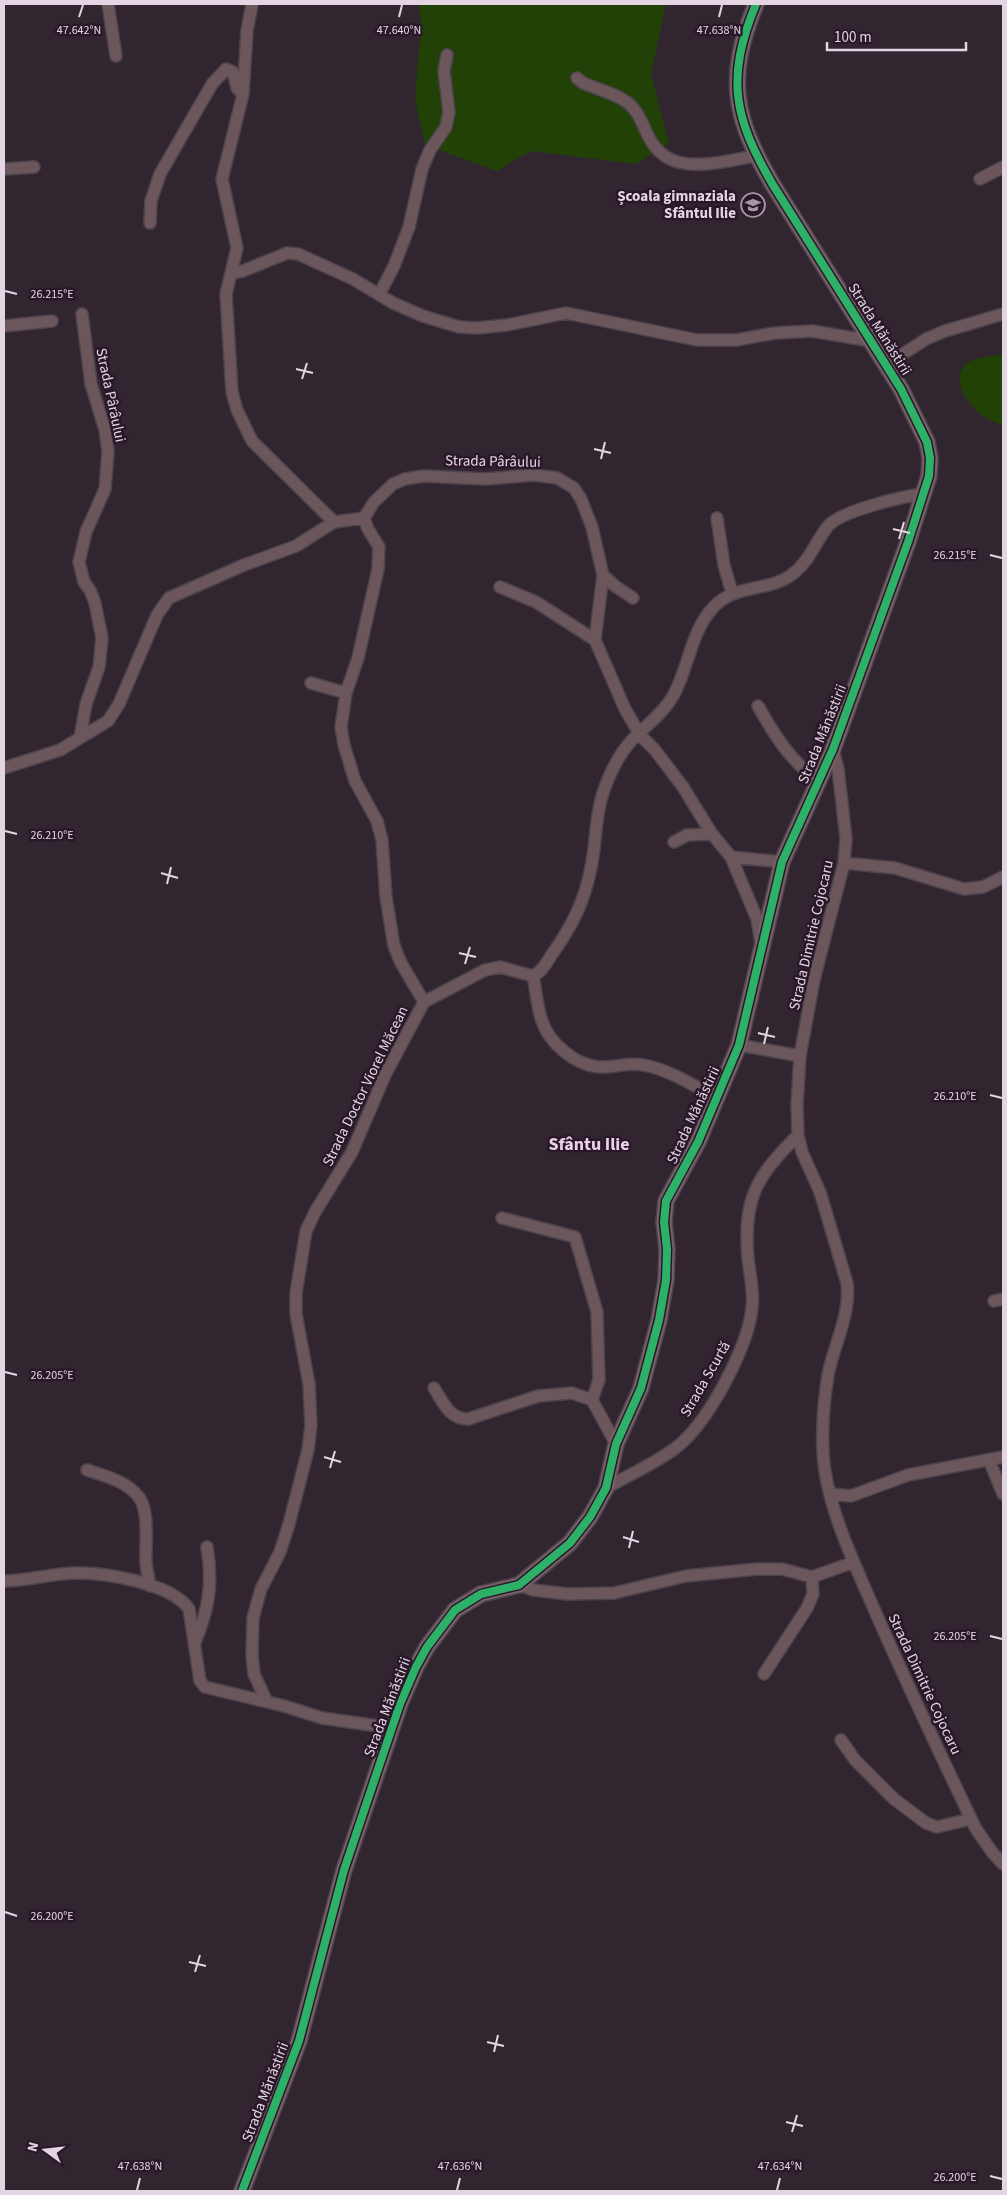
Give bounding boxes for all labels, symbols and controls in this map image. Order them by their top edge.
scale bar [827,20,966,52]
text: 47.642°N [57,22,101,39]
text: 47.640°N [377,22,421,39]
text: 47.638°N [697,22,741,39]
text: 100 m [834,27,872,48]
place label: Școala gimnaziala Sfântul Ilie [617,186,736,224]
school or university icon: Școala gimnaziala Sfântul Ilie [740,192,766,218]
street label: Strada Mănăstirii [843,279,916,380]
text: 26.215°E [30,286,74,303]
street label: Strada Pârâului [90,346,131,444]
street label: Strada Pârâului [445,450,541,473]
text: 26.215°E [933,547,977,564]
street label: Strada Mănăstirii [793,681,852,787]
text: 26.210°E [30,827,74,844]
street label: Strada Dimitrie Cojocaru [784,858,839,1012]
street label: Strada Doctor Viorel Măcean [317,1002,413,1170]
street label: Strada Mănăstirii [662,1063,725,1167]
text: 26.210°E [933,1088,977,1105]
district label: Sfântu Ilie [548,1132,630,1157]
street label: Strada Scurtă [675,1337,736,1421]
text: 26.205°E [30,1367,74,1384]
street label: Strada Dimitrie Cojocaru [883,1610,967,1758]
text: 26.205°E [933,1628,977,1645]
street label: Strada Mănăstirii [359,1654,416,1760]
text: 26.200°E [30,1908,74,1925]
street label: Strada Mănăstirii [237,2039,294,2145]
north arrow [20,2125,70,2175]
text: N [23,2140,44,2154]
text: 47.638°N [118,2158,162,2175]
text: 47.636°N [438,2158,482,2175]
text: 47.634°N [758,2158,802,2175]
text: 26.200°E [933,2169,977,2186]

